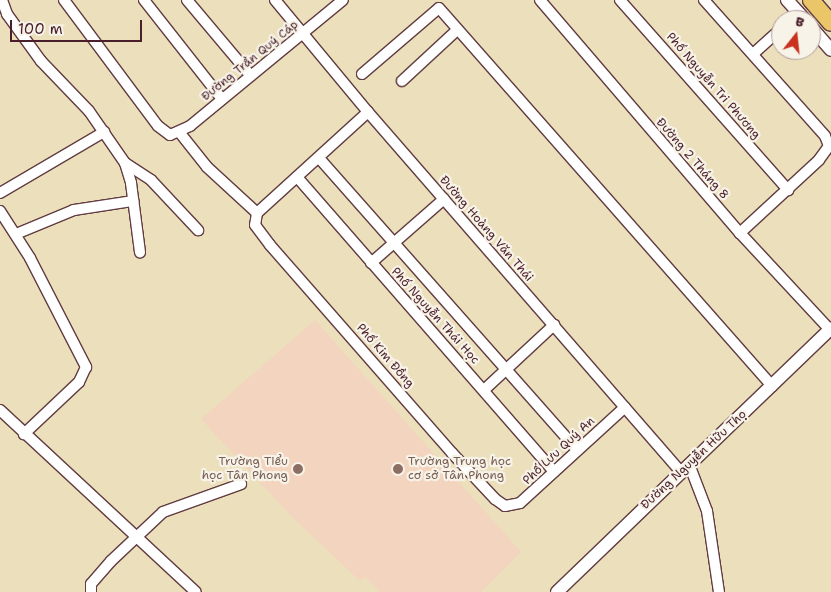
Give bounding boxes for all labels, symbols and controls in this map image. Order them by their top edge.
scale bar [12,10,145,42]
north arrow [771,10,821,60]
text: B [793,12,807,31]
street label: Đường Trần Quý Cáp [199,18,301,104]
text: 100 m [18,19,63,39]
street label: Phố Nguyễn Tri Phương [663,30,763,142]
street label: Đường 2 Tháng 8 [653,115,731,203]
street label: Đường Hoàng Văn Thái [436,173,536,285]
street label: Phố Nguyễn Thái Học [388,265,482,367]
street label: Phố Kim Đồng [353,321,417,391]
street label: Đường Nguyễn Hữu Thọ [638,407,750,513]
street label: Phố Lưu Quý An [520,414,598,488]
place label: Trường Tiểu học Tân Phong [202,455,288,483]
place label: Trường Trung học cơ sở Tân Phong [408,455,511,483]
marker: Trường Tiểu học Tân Phong [292,463,304,475]
marker: Trường Trung học cơ sở Tân Phong [392,463,404,475]

